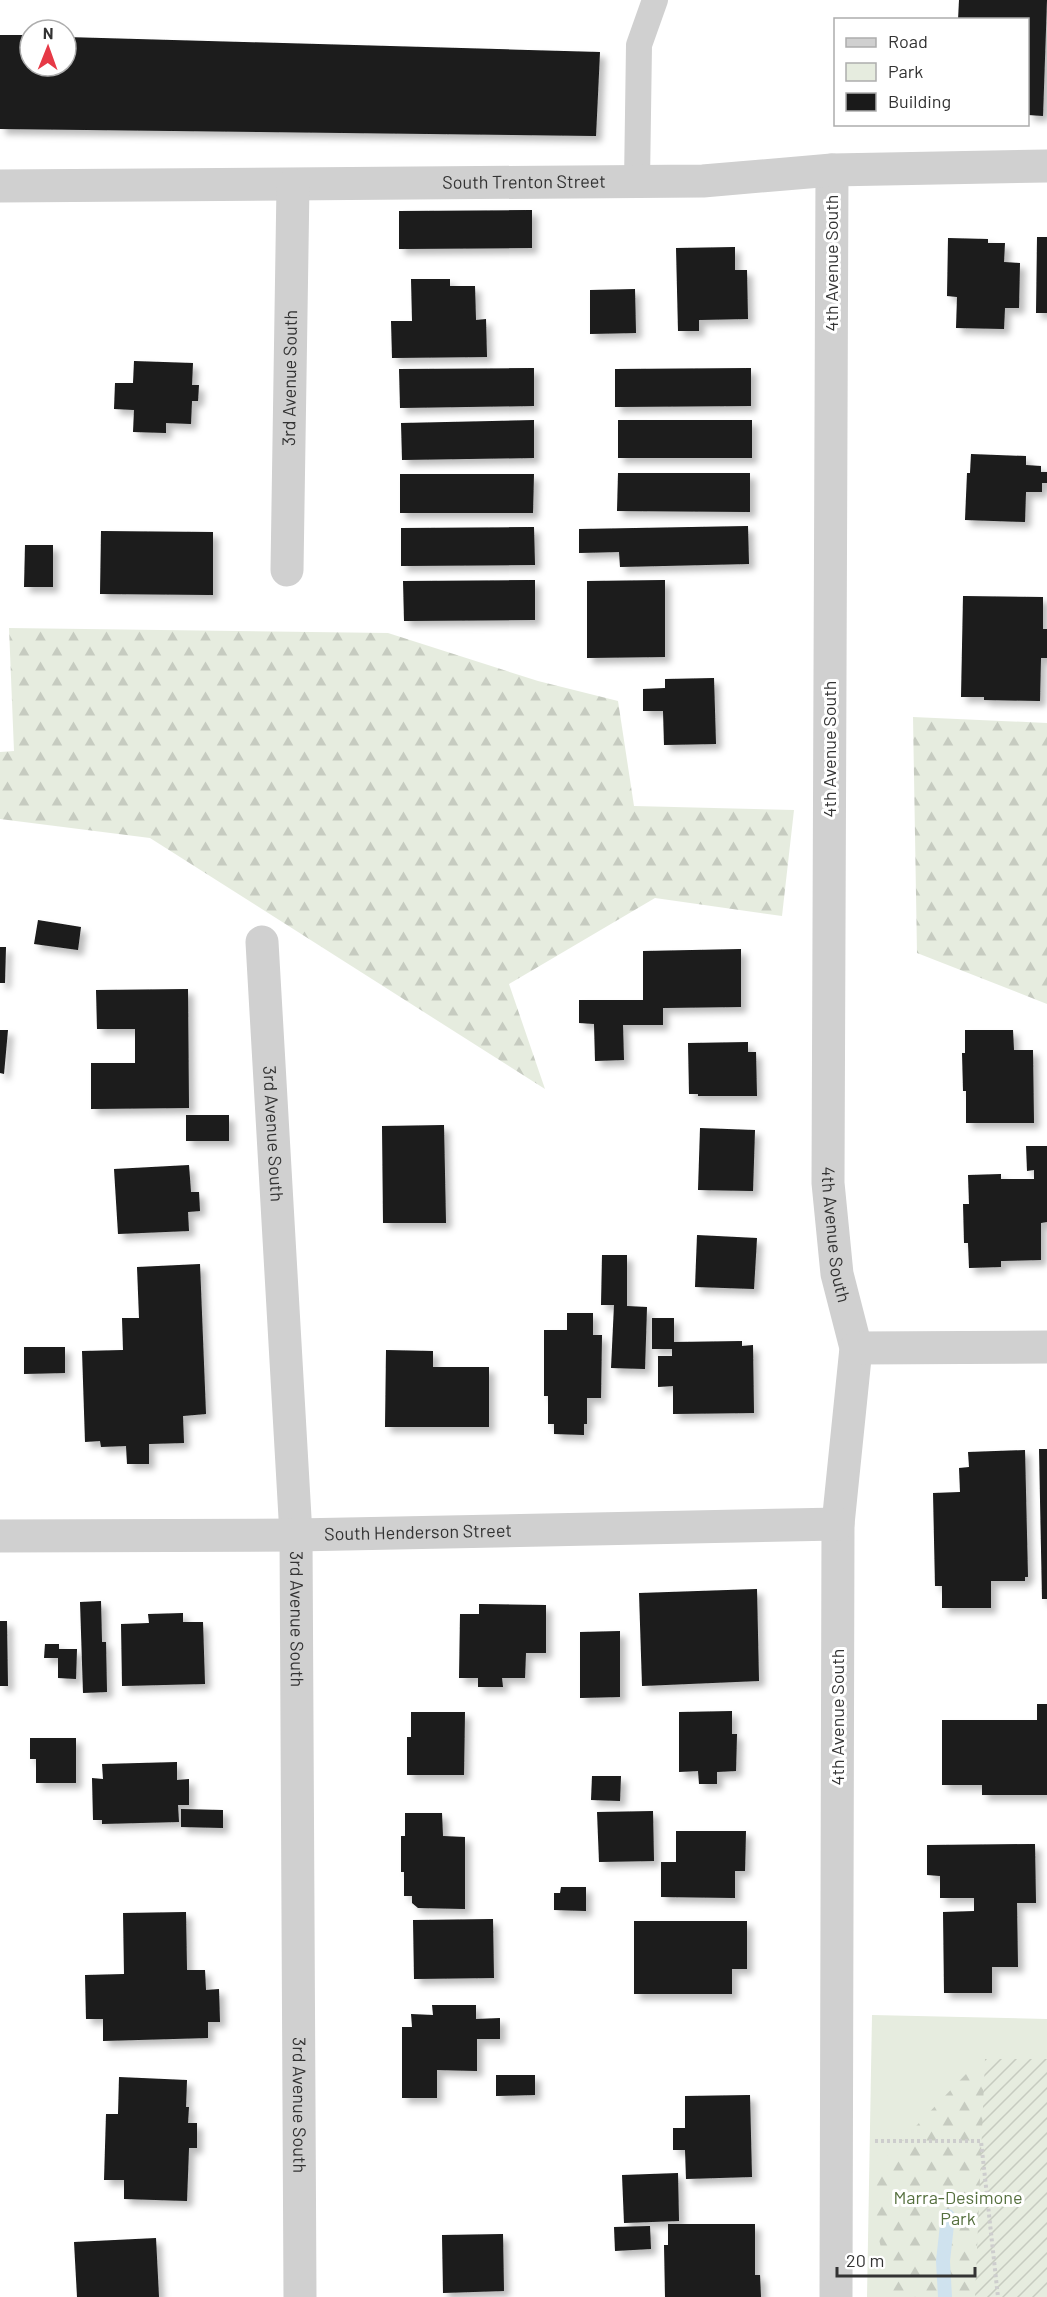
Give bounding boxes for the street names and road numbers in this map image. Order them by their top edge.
street label: South Trenton Street [442,170,606,193]
street label: 4th Avenue South [820,195,842,331]
street label: 3rd Avenue South [277,310,301,446]
street label: 4th Avenue South [818,681,840,817]
street label: 3rd Avenue South [259,1065,289,1202]
street label: 4th Avenue South [818,1166,856,1305]
street label: South Henderson Street [324,1519,512,1544]
street label: 3rd Avenue South [286,1551,309,1687]
street label: 4th Avenue South [826,1649,848,1785]
street label: 3rd Avenue South [289,2037,311,2173]

